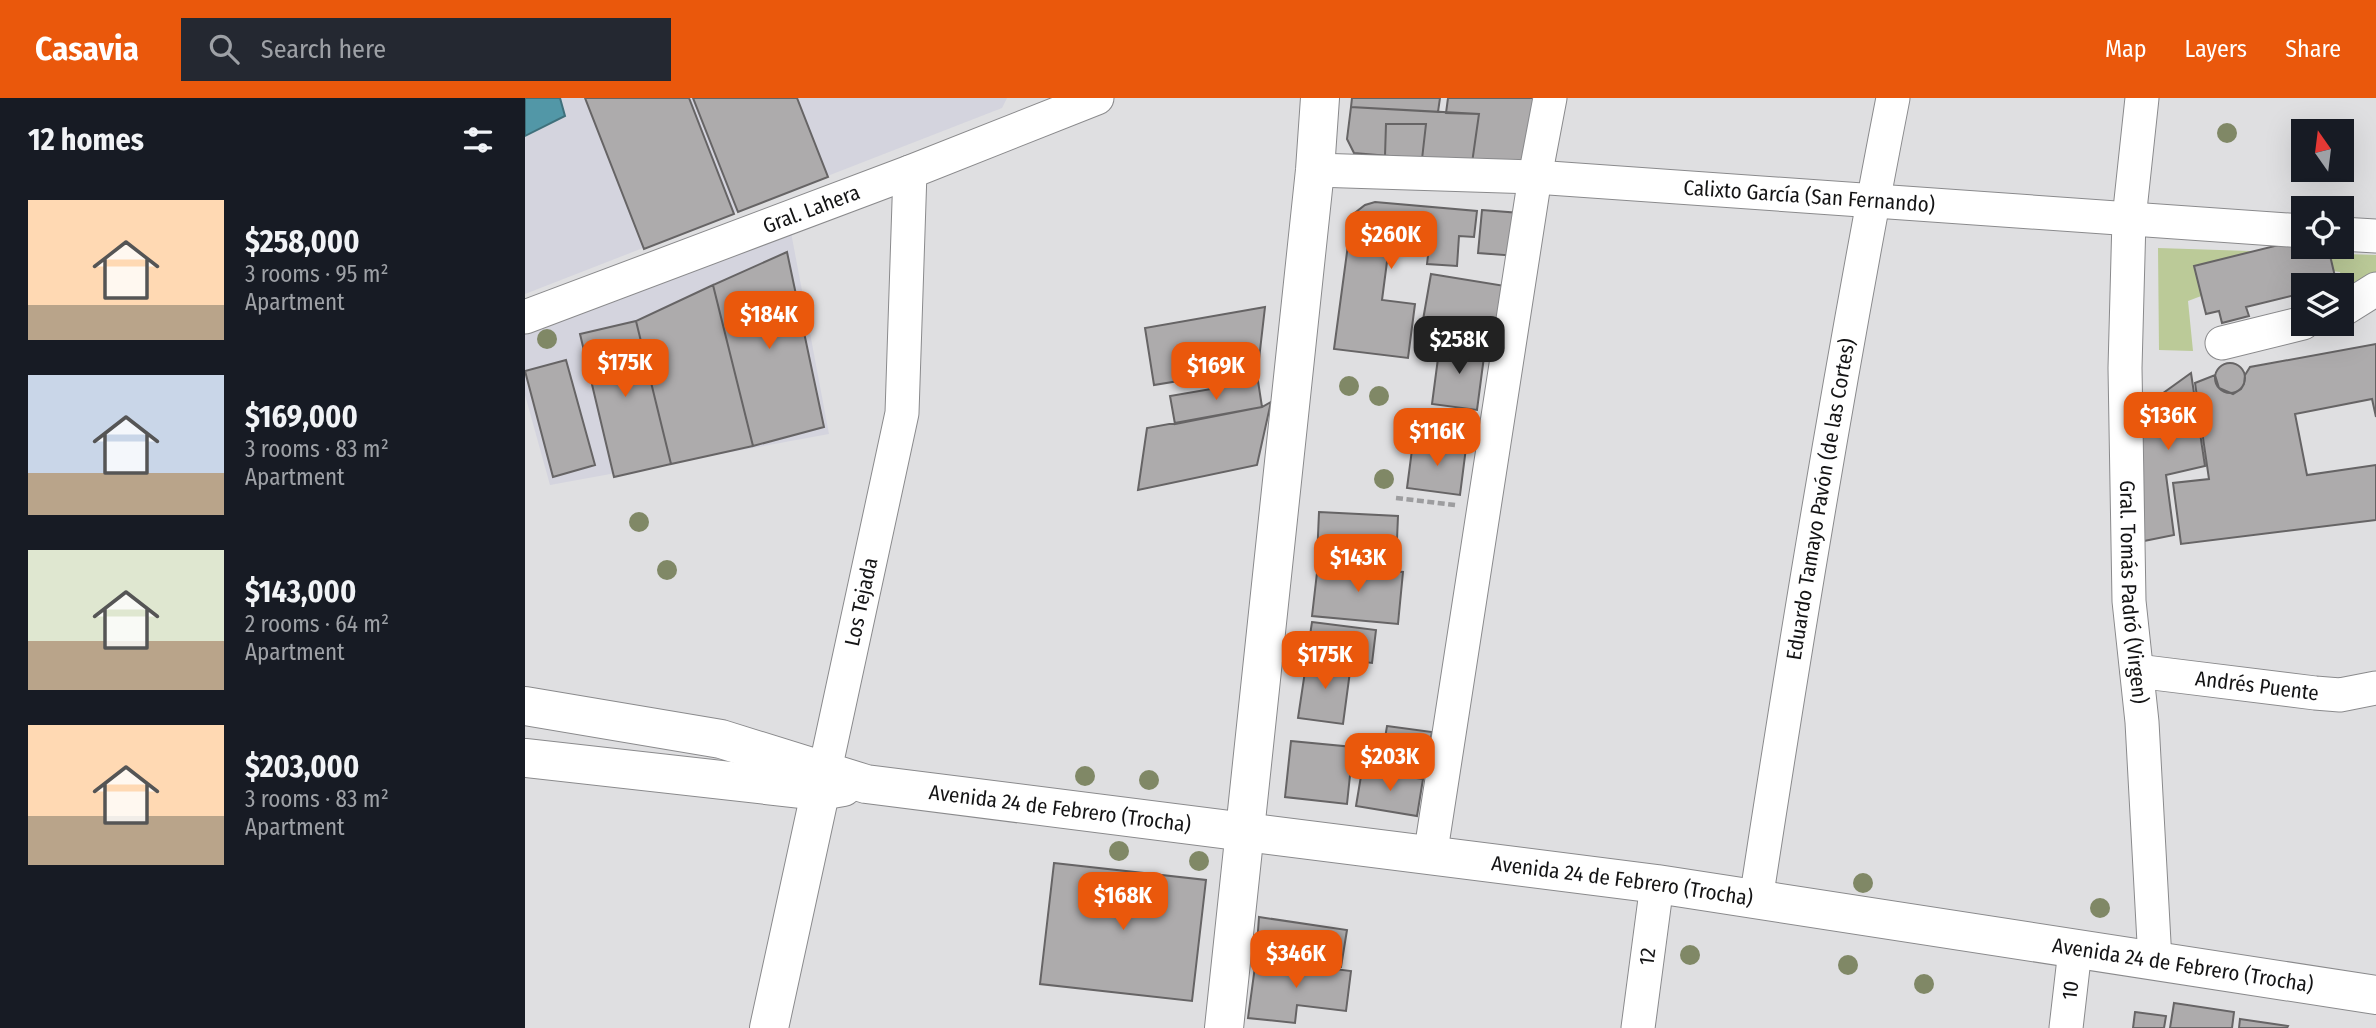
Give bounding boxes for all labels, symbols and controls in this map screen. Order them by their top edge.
search box [181,18,671,81]
text: Casavia [35,29,139,69]
icon: search [205,30,243,68]
text: Search here [261,34,386,65]
text: Map [2105,35,2147,63]
text: Layers [2185,35,2247,63]
text: Share [2285,35,2341,63]
north arrow [2291,119,2354,182]
map controls [2291,119,2354,336]
icon: filters [459,121,497,159]
text: 12 homes [28,122,144,158]
street label: Calixto García (San Fernando) [1683,174,1936,218]
street label: Gral. Lahera [759,179,864,239]
button: locate [2291,196,2354,259]
pin: $260K [1342,212,1440,271]
text: $260K [1361,220,1421,248]
text: $258,000 [245,224,360,260]
icon: home [84,228,168,312]
text: 3 rooms · 95 m² [245,260,389,288]
button: layers [2291,273,2354,336]
text: Apartment [245,288,345,316]
pin: $184K [720,292,818,351]
text: $184K [740,300,798,328]
pin: $258K [1410,316,1508,376]
text: $258K [1430,325,1488,353]
street label: Eduardo Tamayo Pavón (de las Cortes) [1781,336,1861,662]
pin: $175K [576,340,674,399]
pin: $169K [1167,342,1265,402]
text: $175K [598,348,652,376]
text: $169K [1187,351,1245,379]
pin: $136K [2119,392,2217,452]
text: $169,000 [245,399,358,435]
text: $136K [2140,401,2196,429]
icon: home [84,403,168,487]
pin: $116K [1388,408,1486,468]
text: $116K [1409,417,1465,445]
text: 3 rooms · 83 m² [245,435,389,463]
text: Apartment [245,463,345,491]
street label: Gral. Tomás Padró (Virgen) [2114,480,2153,705]
pin: $143K [1309,534,1407,594]
text: $143K [1330,543,1386,571]
street label: Los Tejada [839,555,883,649]
text: $143,000 [245,574,356,610]
icon: home [84,578,168,662]
text: 2 rooms · 64 m² [245,610,389,638]
pin: $175K [1276,632,1374,691]
text: Apartment [245,638,345,666]
text: $175K [1298,640,1352,668]
street label: Andrés Puente [2194,665,2320,706]
pin: $203K [1341,734,1439,793]
text: $203K [1361,742,1419,770]
text: $203,000 [245,749,359,785]
icon: home [84,753,168,837]
street label: Avenida 24 de Febrero (Trocha) [927,779,1192,838]
text: 3 rooms · 83 m² [245,785,389,813]
text: Apartment [245,813,345,841]
street label: Avenida 24 de Febrero (Trocha) [1490,850,1755,912]
pin: $168K [1074,872,1172,932]
text: $168K [1094,881,1152,909]
pin: $346K [1247,930,1345,990]
street label: Avenida 24 de Febrero (Trocha) [2051,932,2315,998]
text: $346K [1266,939,1326,967]
street label: 12 [1633,946,1661,967]
street label: 10 [2056,979,2084,1001]

